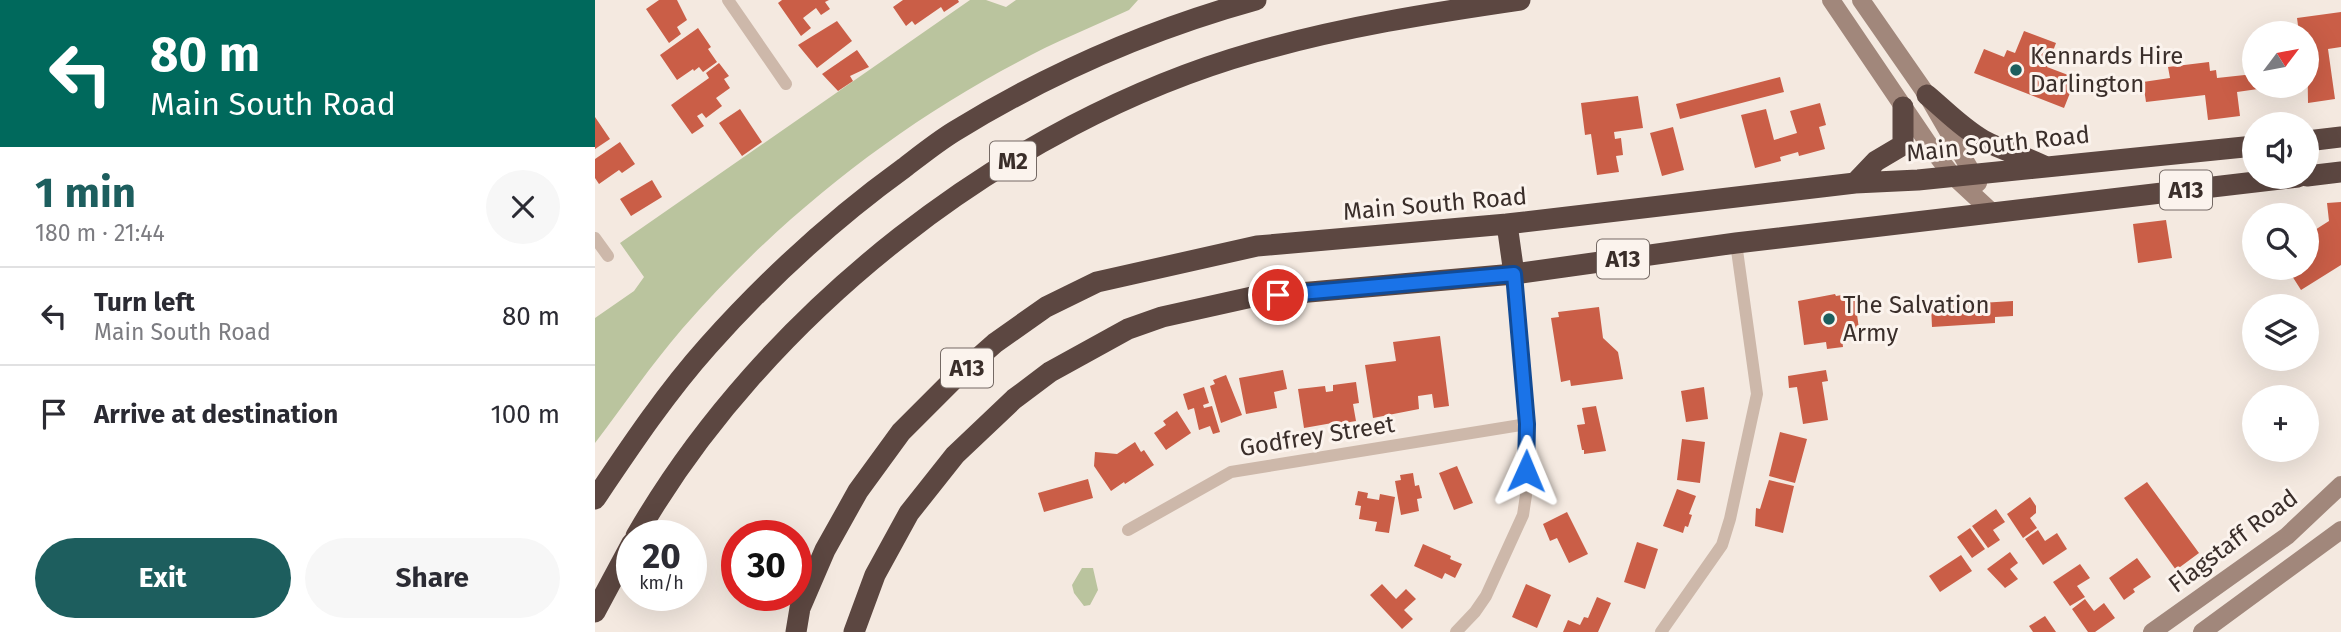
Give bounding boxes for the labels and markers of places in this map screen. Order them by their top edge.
place label: Kennards Hire Darlington [2030,42,2183,98]
marker: Kennards Hire Darlington [2008,62,2024,78]
pin [1248,265,1308,325]
place label: The Salvation Army [1843,291,1990,347]
marker: The Salvation Army [1821,311,1837,327]

